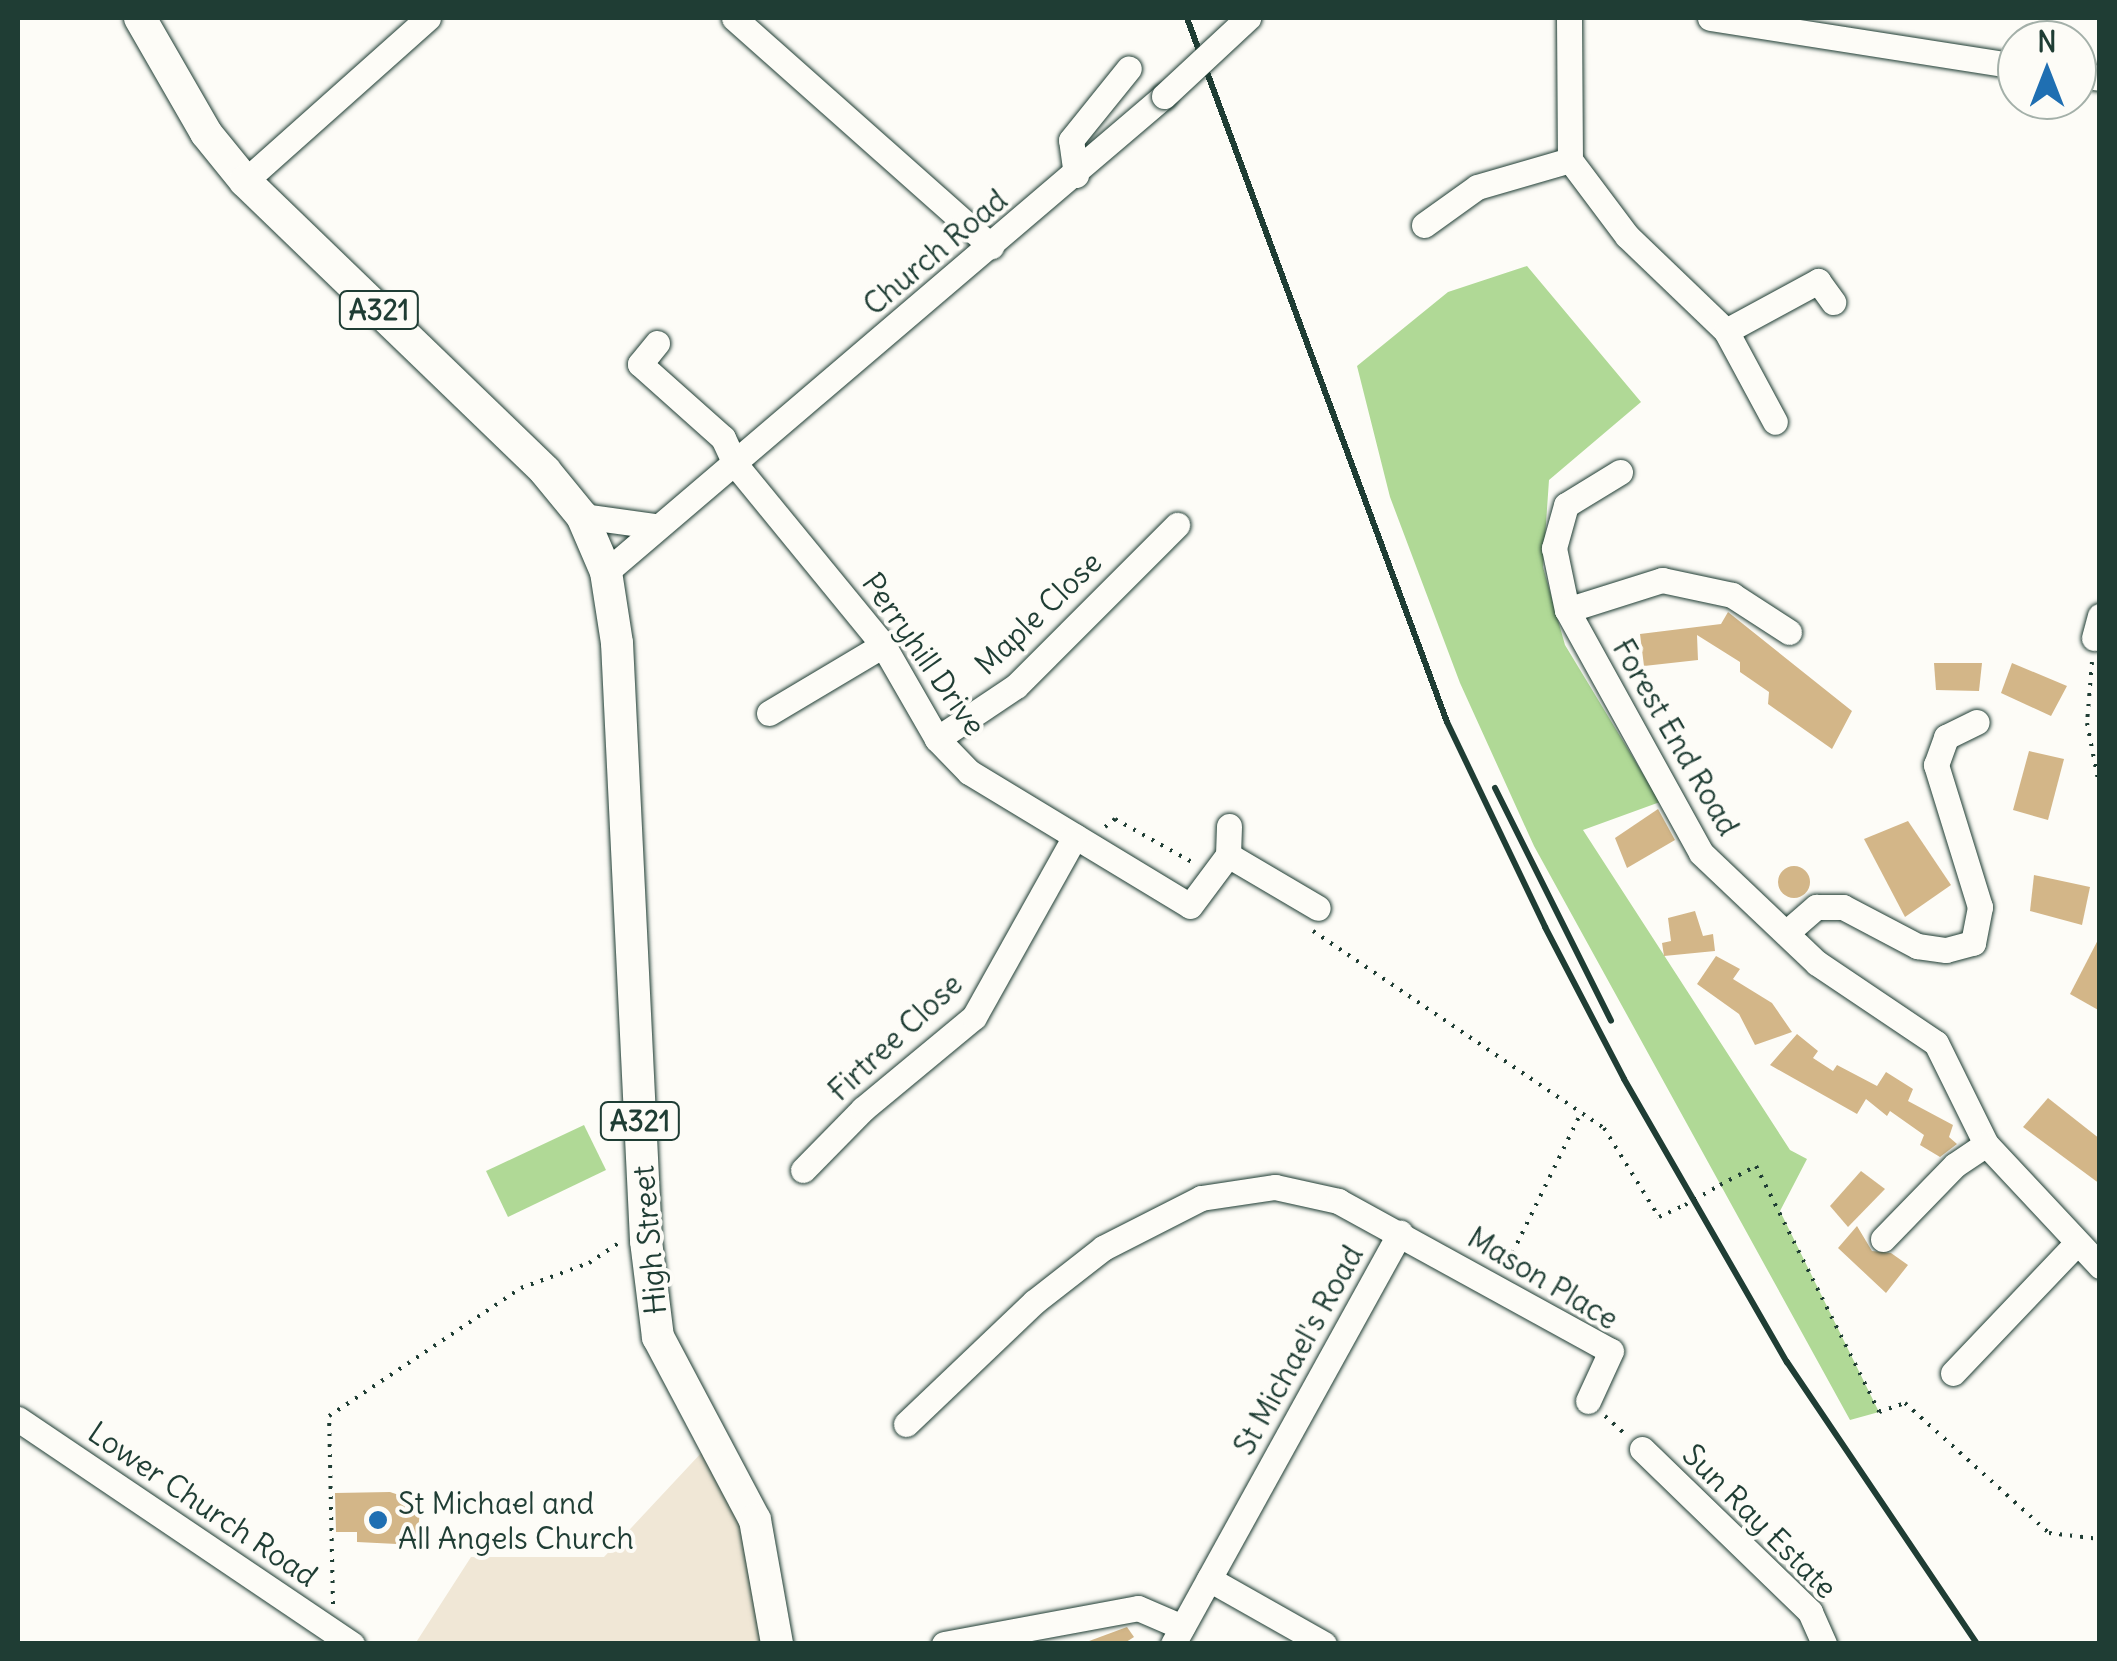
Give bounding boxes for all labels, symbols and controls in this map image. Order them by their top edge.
north arrow [1997,20,2097,120]
text: N [2037,24,2057,60]
street label: Church Road [856,181,1014,323]
road number: A321 [336,287,422,333]
street label: Maple Close [967,544,1109,682]
street label: Perryhill Drive [855,566,993,742]
street label: Forest End Road [1605,632,1747,842]
street label: Firtree Close [821,966,969,1108]
road number: A321 [598,1098,682,1144]
street label: High Street [625,1164,673,1316]
street label: Mason Place [1461,1219,1625,1337]
street label: St Michael's Road [1226,1239,1370,1461]
street label: Lower Church Road [82,1414,324,1594]
street label: Sun Ray Estate [1675,1436,1845,1606]
place label: St Michael and All Angels Church [398,1485,634,1556]
marker: St Michael and All Angels Church [367,1509,389,1531]

